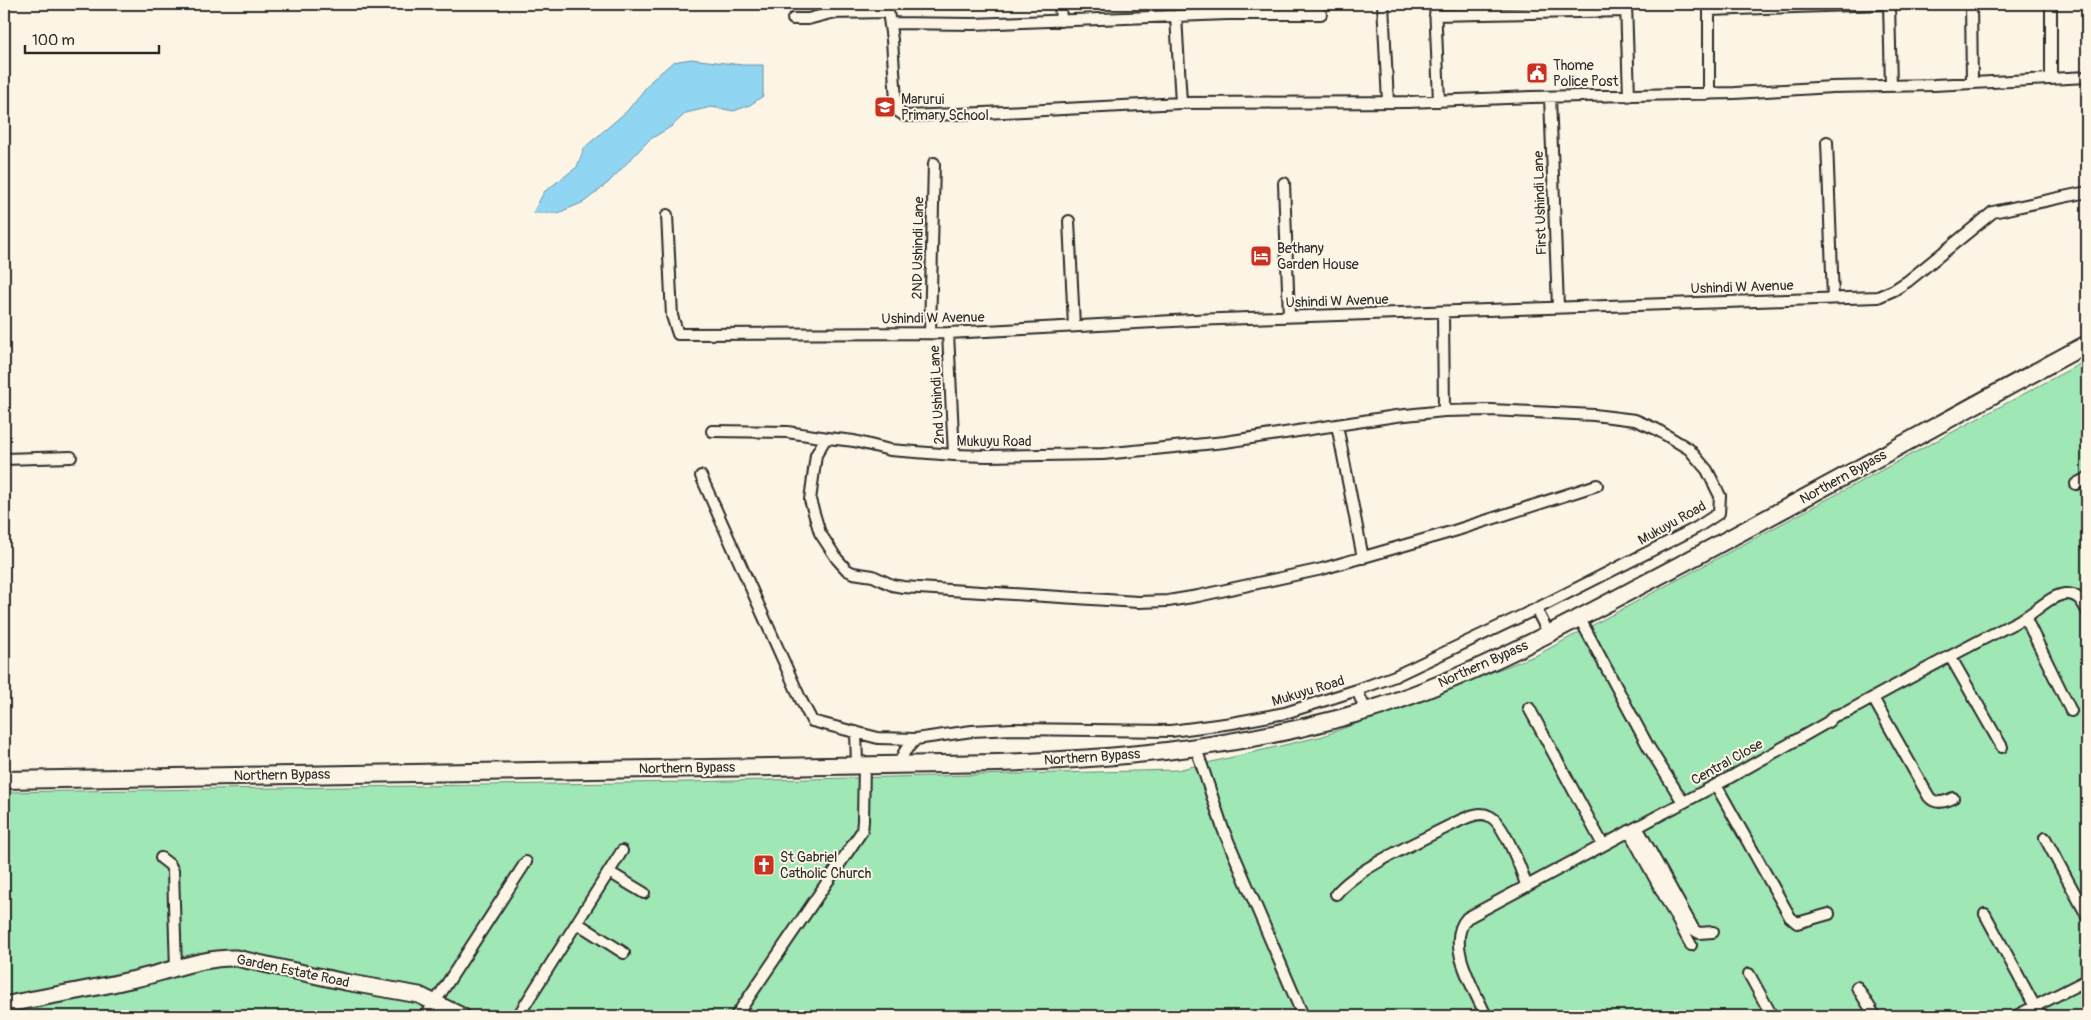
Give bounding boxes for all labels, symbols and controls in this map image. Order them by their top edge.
scale bar [25,22,159,54]
text: 100 m [32,31,75,50]
place label: Thome Police Post [1553,57,1619,90]
public building icon: Thome Police Post [1525,61,1549,85]
place label: Marurui Primary School [901,91,989,124]
school or university icon: Marurui Primary School [873,95,897,119]
street label: First Ushindi Lane [1530,150,1550,256]
street label: 2ND Ushindi Lane [909,196,927,300]
place label: Bethany Garden House [1277,240,1359,273]
hotel icon: Bethany Garden House [1249,244,1273,268]
street label: Ushindi W Avenue [1690,277,1794,297]
street label: Ushindi W Avenue [1285,291,1389,311]
street label: Ushindi W Avenue [881,309,985,327]
street label: 2nd Ushindi Lane [926,345,948,445]
street label: Mukuyu Road [956,433,1032,450]
street label: Northern Bypass [1797,446,1890,508]
street label: Mukuyu Road [1635,497,1709,549]
street label: Northern Bypass [1435,636,1531,691]
street label: Mukuyu Road [1270,672,1347,710]
street label: Central Close [1688,735,1766,789]
street label: Northern Bypass [1043,745,1142,769]
street label: Northern Bypass [639,759,736,777]
street label: Northern Bypass [234,766,331,784]
place label: St Gabriel Catholic Church [780,849,871,882]
church icon: St Gabriel Catholic Church [752,853,776,877]
street label: Garden Estate Road [235,951,351,991]

